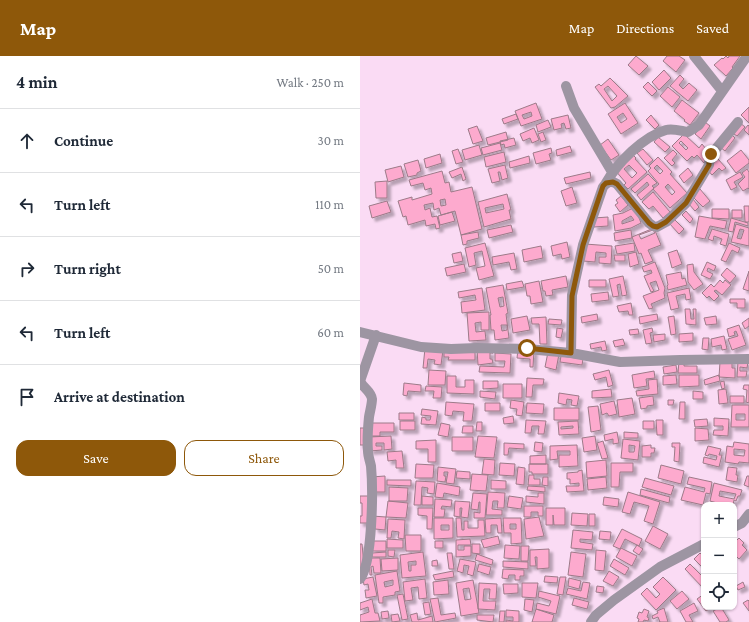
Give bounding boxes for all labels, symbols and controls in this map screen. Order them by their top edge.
text: Map [20,18,56,39]
text: Map [569,20,594,36]
text: Directions [616,20,674,36]
text: Saved [696,20,729,36]
text: 4 min [16,73,58,92]
text: Walk · 250 m [276,75,344,90]
icon: ahead [16,130,38,152]
text: Continue [54,133,113,149]
text: 30 m [318,133,344,148]
route end [702,145,720,163]
icon: left [16,194,38,216]
text: Turn left [54,197,110,213]
text: 110 m [315,197,344,212]
icon: right [16,258,38,280]
text: Turn right [54,261,121,277]
text: 50 m [318,261,344,276]
icon: left [16,322,38,344]
text: Turn left [54,325,110,341]
text: 60 m [317,325,344,340]
route start [518,339,536,357]
icon: arrive [16,386,38,408]
text: Arrive at destination [54,389,185,405]
button: Save [16,440,176,476]
button: Share [184,440,344,476]
map controls [701,502,737,610]
button: + [701,502,737,538]
button: − [701,538,737,574]
button: locate [701,574,737,610]

